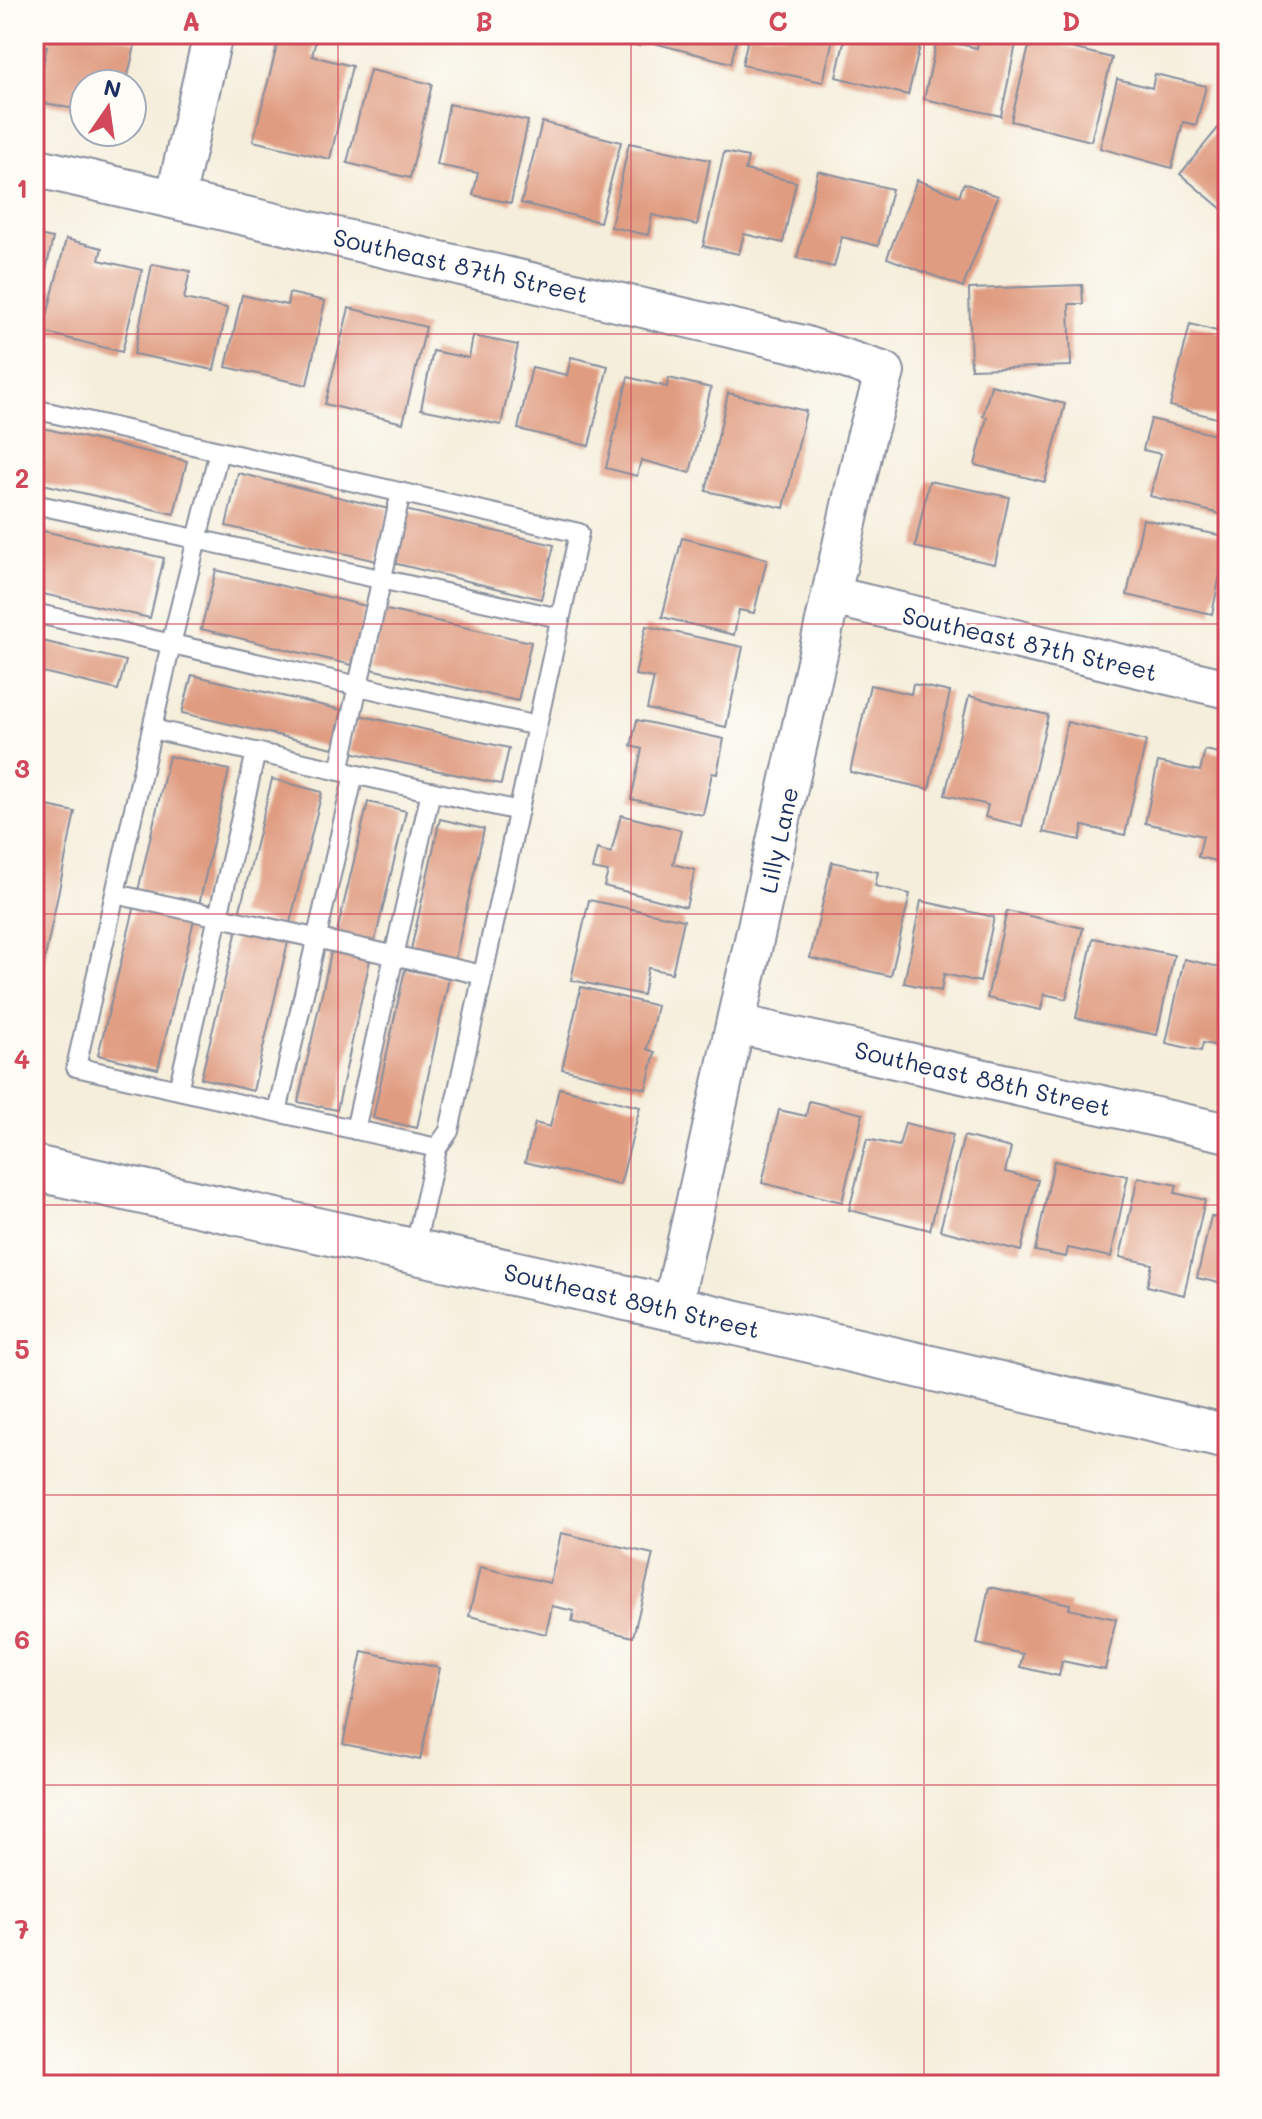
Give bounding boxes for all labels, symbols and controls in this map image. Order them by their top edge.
text: A [182,4,200,38]
text: B [475,4,493,38]
text: C [768,4,788,38]
text: D [1062,4,1080,38]
north arrow [68,68,148,148]
text: N [101,72,124,104]
text: 1 [16,171,28,205]
street label: Southeast 87th Street [330,221,592,309]
text: 2 [15,461,29,495]
street label: Southeast 87th Street [899,599,1161,687]
text: 3 [14,751,30,785]
street label: Lilly Lane [752,784,804,896]
street label: Southeast 88th Street [852,1033,1114,1123]
text: 4 [14,1042,30,1076]
street label: Southeast 89th Street [501,1255,763,1345]
text: 5 [14,1332,30,1366]
text: 6 [14,1622,30,1656]
text: 7 [15,1912,29,1946]

